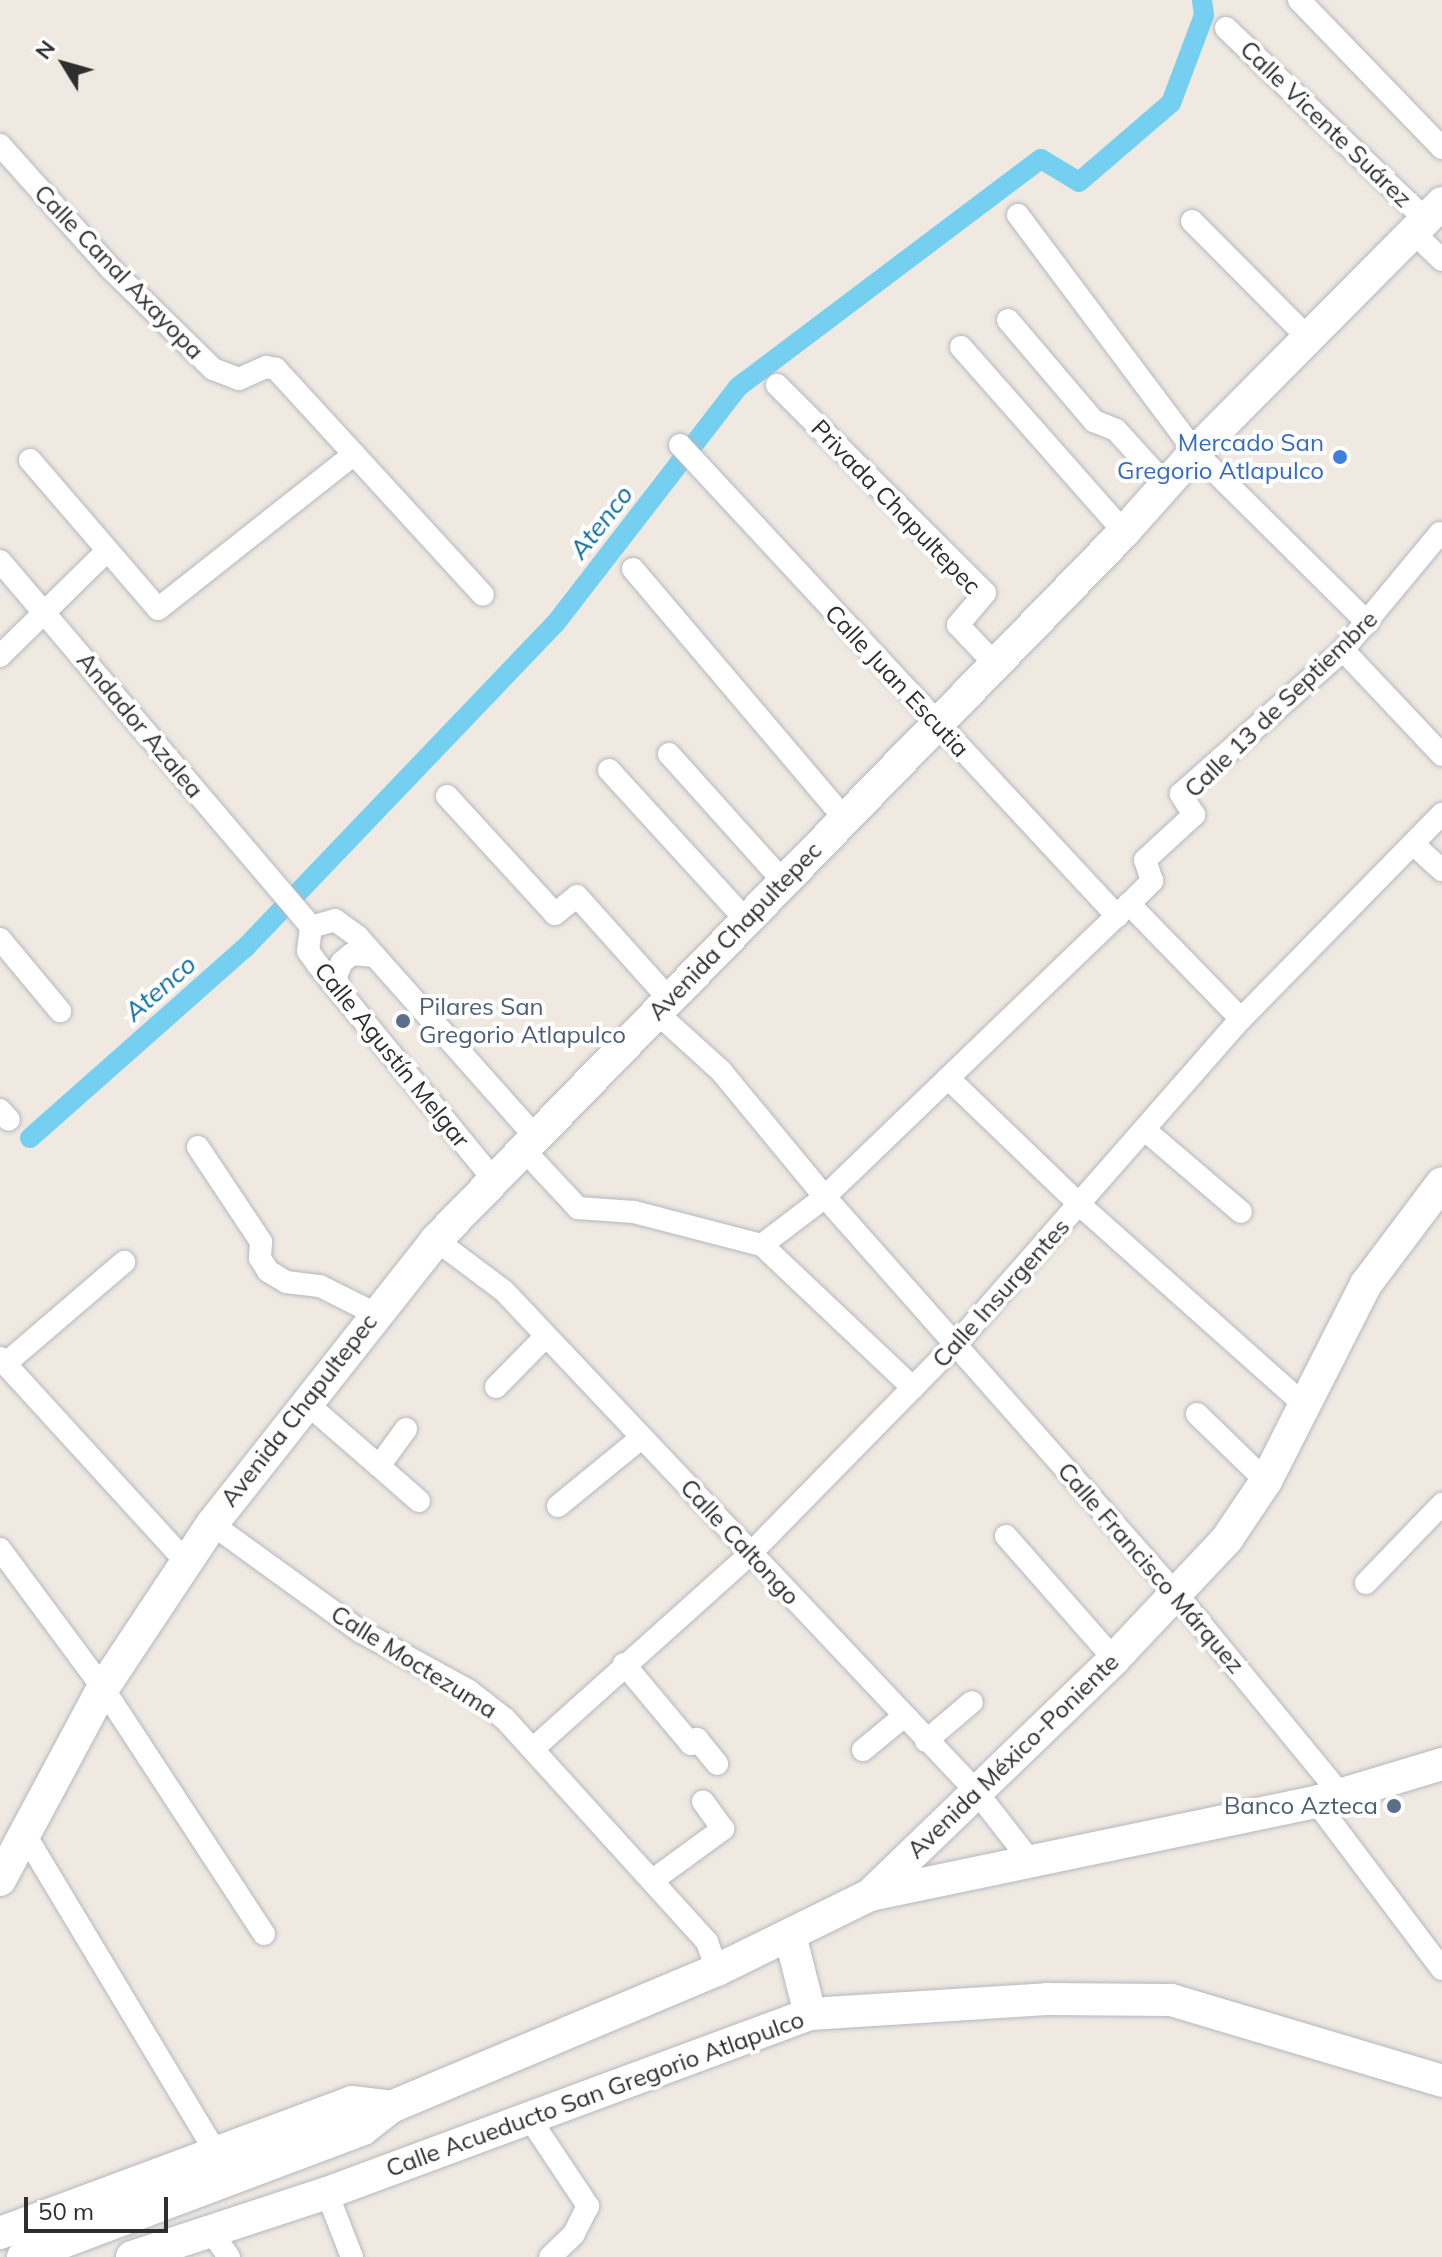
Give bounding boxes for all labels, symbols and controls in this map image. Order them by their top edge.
north arrow [24,24,104,104]
text: N [29,34,61,65]
street label: Calle Vicente Suárez [1234,35,1418,213]
street label: Calle Canal Axayopa [28,179,210,365]
street label: Privada Chapultepec [805,414,987,600]
place label: Mercado San Gregorio Atlapulco [1117,429,1324,485]
marker: Mercado San Gregorio Atlapulco [1331,448,1349,466]
water label: Atenco [563,479,639,565]
street label: Calle Juan Escutia [819,599,975,763]
street label: Calle 13 de Septiembre [1179,605,1383,803]
street label: Andador Azalea [71,646,209,804]
street label: Avenida Chapultepec [642,836,828,1026]
water label: Atenco [118,948,202,1028]
street label: Calle Agustín Melgar [308,956,476,1154]
place label: Pilares San Gregorio Atlapulco [419,993,626,1049]
marker: Pilares San Gregorio Atlapulco [394,1012,412,1030]
street label: Calle Insurgentes [927,1213,1075,1373]
street label: Avenida Chapultepec [215,1308,383,1512]
street label: Calle Francisco Márquez [1052,1457,1250,1679]
street label: Calle Caltongo [674,1473,806,1611]
street label: Calle Moctezuma [326,1599,502,1725]
street label: Avenida México-Poniente [901,1647,1125,1865]
place label: Banco Azteca [1224,1792,1378,1820]
marker: Banco Azteca [1385,1797,1403,1815]
street label: Calle Acueducto San Gregorio Atlapulco [382,2005,808,2183]
scale bar [28,2181,172,2231]
text: 50 m [38,2196,94,2226]

